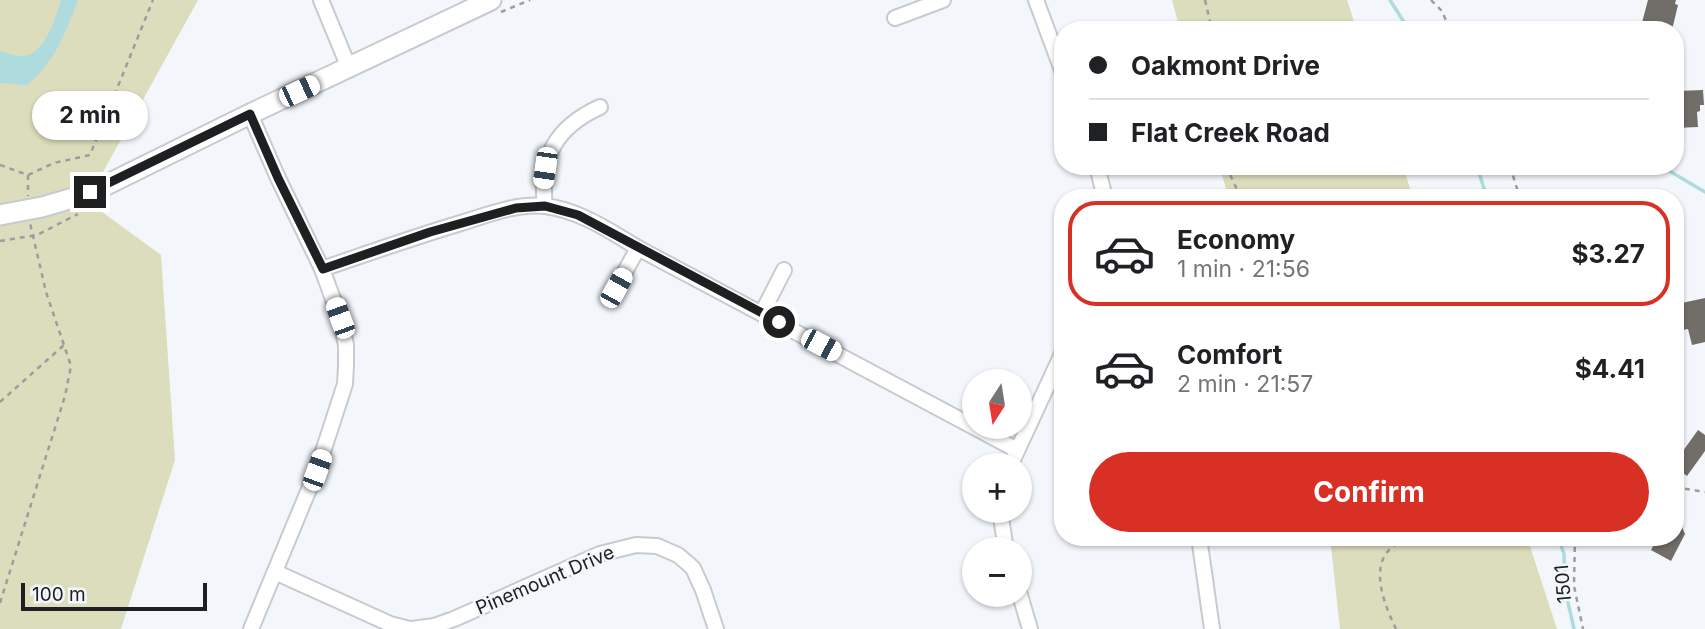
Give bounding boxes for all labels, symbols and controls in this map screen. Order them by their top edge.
text: Oakmont Drive [1131,50,1320,81]
car [276,73,323,109]
callout: 2 min [32,90,148,140]
text: 2 min [59,101,121,129]
text: Flat Creek Road [1131,117,1330,148]
car [532,146,559,190]
route end [74,176,106,208]
icon: car [1093,222,1156,285]
text: Economy [1177,224,1295,255]
text: $3.27 [1572,238,1645,269]
text: 1 min · 21:56 [1177,255,1310,283]
car [597,265,636,311]
car [323,295,358,341]
route start [763,306,795,338]
car [798,326,845,364]
icon: car [1093,337,1156,400]
text: Comfort [1177,339,1282,370]
text: $4.41 [1575,353,1645,384]
north arrow [962,369,1032,439]
map controls [962,369,1032,607]
text: 2 min · 21:57 [1177,370,1313,398]
car [300,447,335,493]
button: Confirm [1089,452,1649,532]
button: + [962,453,1032,523]
button: − [962,537,1032,607]
street label: Pinemount Drive [472,540,618,620]
street label: 1501 [1550,564,1576,604]
scale bar [21,580,206,612]
text: 100 m [32,583,86,606]

